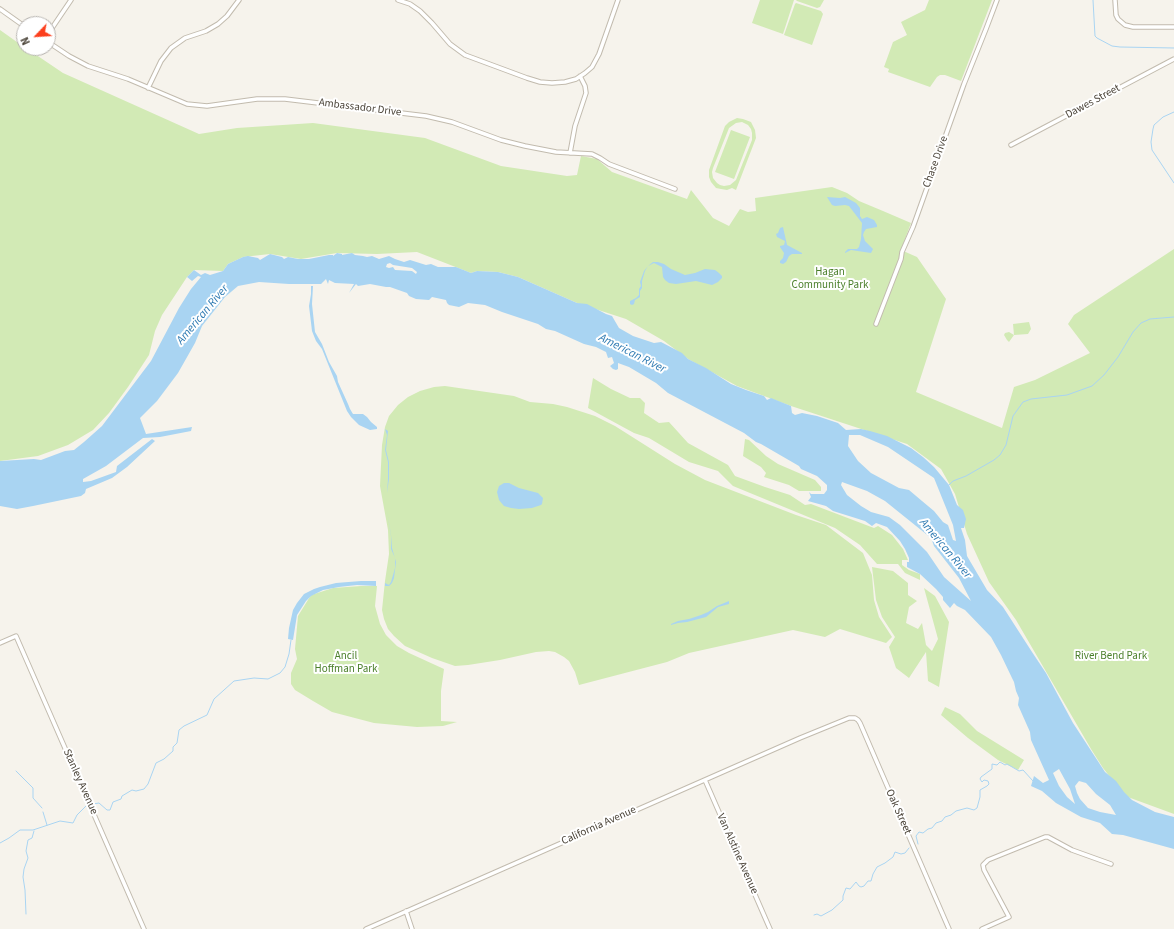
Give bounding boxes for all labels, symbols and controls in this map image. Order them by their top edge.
north arrow [16,16,56,56]
text: N [17,34,34,47]
street label: Dawes Street [1063,82,1123,122]
street label: Ambassador Drive [318,96,402,120]
street label: Chase Drive [921,134,951,190]
park label: Hagan Community Park [792,266,868,292]
water label: American River [174,282,232,348]
water label: American River [596,331,668,377]
water label: American River [916,516,974,582]
park label: Ancil Hoffman Park [315,650,377,676]
park label: River Bend Park [1075,650,1147,664]
street label: Stanley Avenue [60,747,100,817]
street label: Oak Street [882,787,914,837]
street label: California Avenue [560,804,638,848]
street label: Van Alstine Avenue [713,812,761,896]

